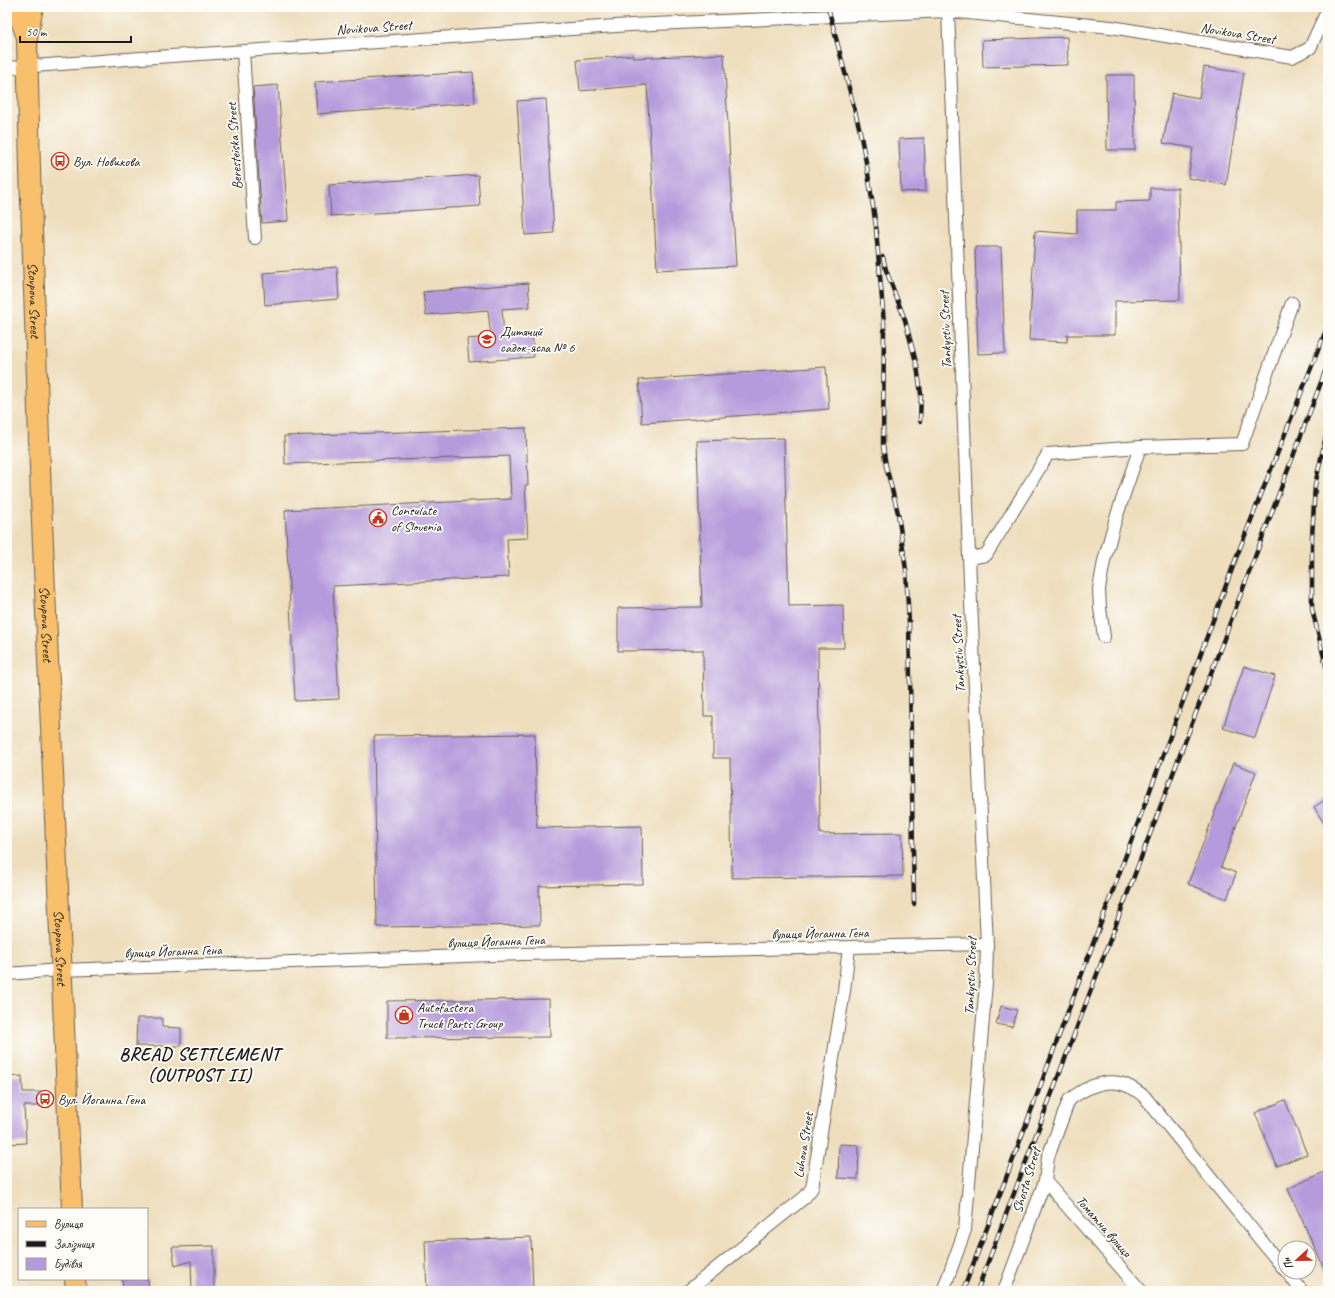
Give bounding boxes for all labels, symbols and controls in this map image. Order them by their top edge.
street label: Novikova Street [336,16,415,39]
scale bar [20,18,131,44]
street label: Novikova Street [1199,19,1279,48]
text: 50 m [26,24,48,40]
street label: Beresteiska Street [223,101,246,190]
bus stop icon: Вул. Новикова [50,151,70,171]
place label: Вул. Новикова [73,153,141,170]
street label: Stovpova Street [24,262,44,340]
street label: Tankystiv Street [936,288,955,369]
place label: Дитячий садок-ясла № 6 [500,323,575,356]
school or university icon: Дитячий садок-ясла № 6 [477,329,497,349]
place label: Consulate of Slovenia [391,502,443,535]
public building icon: Consulate of Slovenia [368,508,388,528]
street label: Stovpova Street [36,586,56,664]
street label: Tankystiv Street [948,612,969,693]
street label: Stovpova Street [50,910,70,987]
street label: вулиця Йоганна Гена [771,924,870,943]
street label: вулиця Йоганна Гена [447,931,546,952]
street label: Tankystiv Street [961,934,980,1015]
street label: вулиця Йоганна Гена [124,941,223,962]
place label: Autofastera Truck Parts Group [417,999,503,1032]
shop icon: Autofastera Truck Parts Group [394,1005,414,1025]
district label: BREAD SETTLEMENT (OUTPOST II) [119,1043,284,1086]
bus stop icon: Вул. Йоганна Гена [35,1089,55,1109]
place label: Вул. Йоганна Гена [58,1091,147,1108]
street label: Luhova Street [790,1110,817,1179]
street label: Shosta Street [1008,1143,1045,1215]
street label: Томатна вулиця [1072,1192,1136,1261]
legend [18,1208,148,1280]
text: Вулиця [54,1216,83,1232]
text: Залізниця [54,1236,95,1252]
north arrow [1277,1240,1317,1280]
text: Пн [1279,1255,1296,1272]
text: Будівля [54,1256,83,1272]

